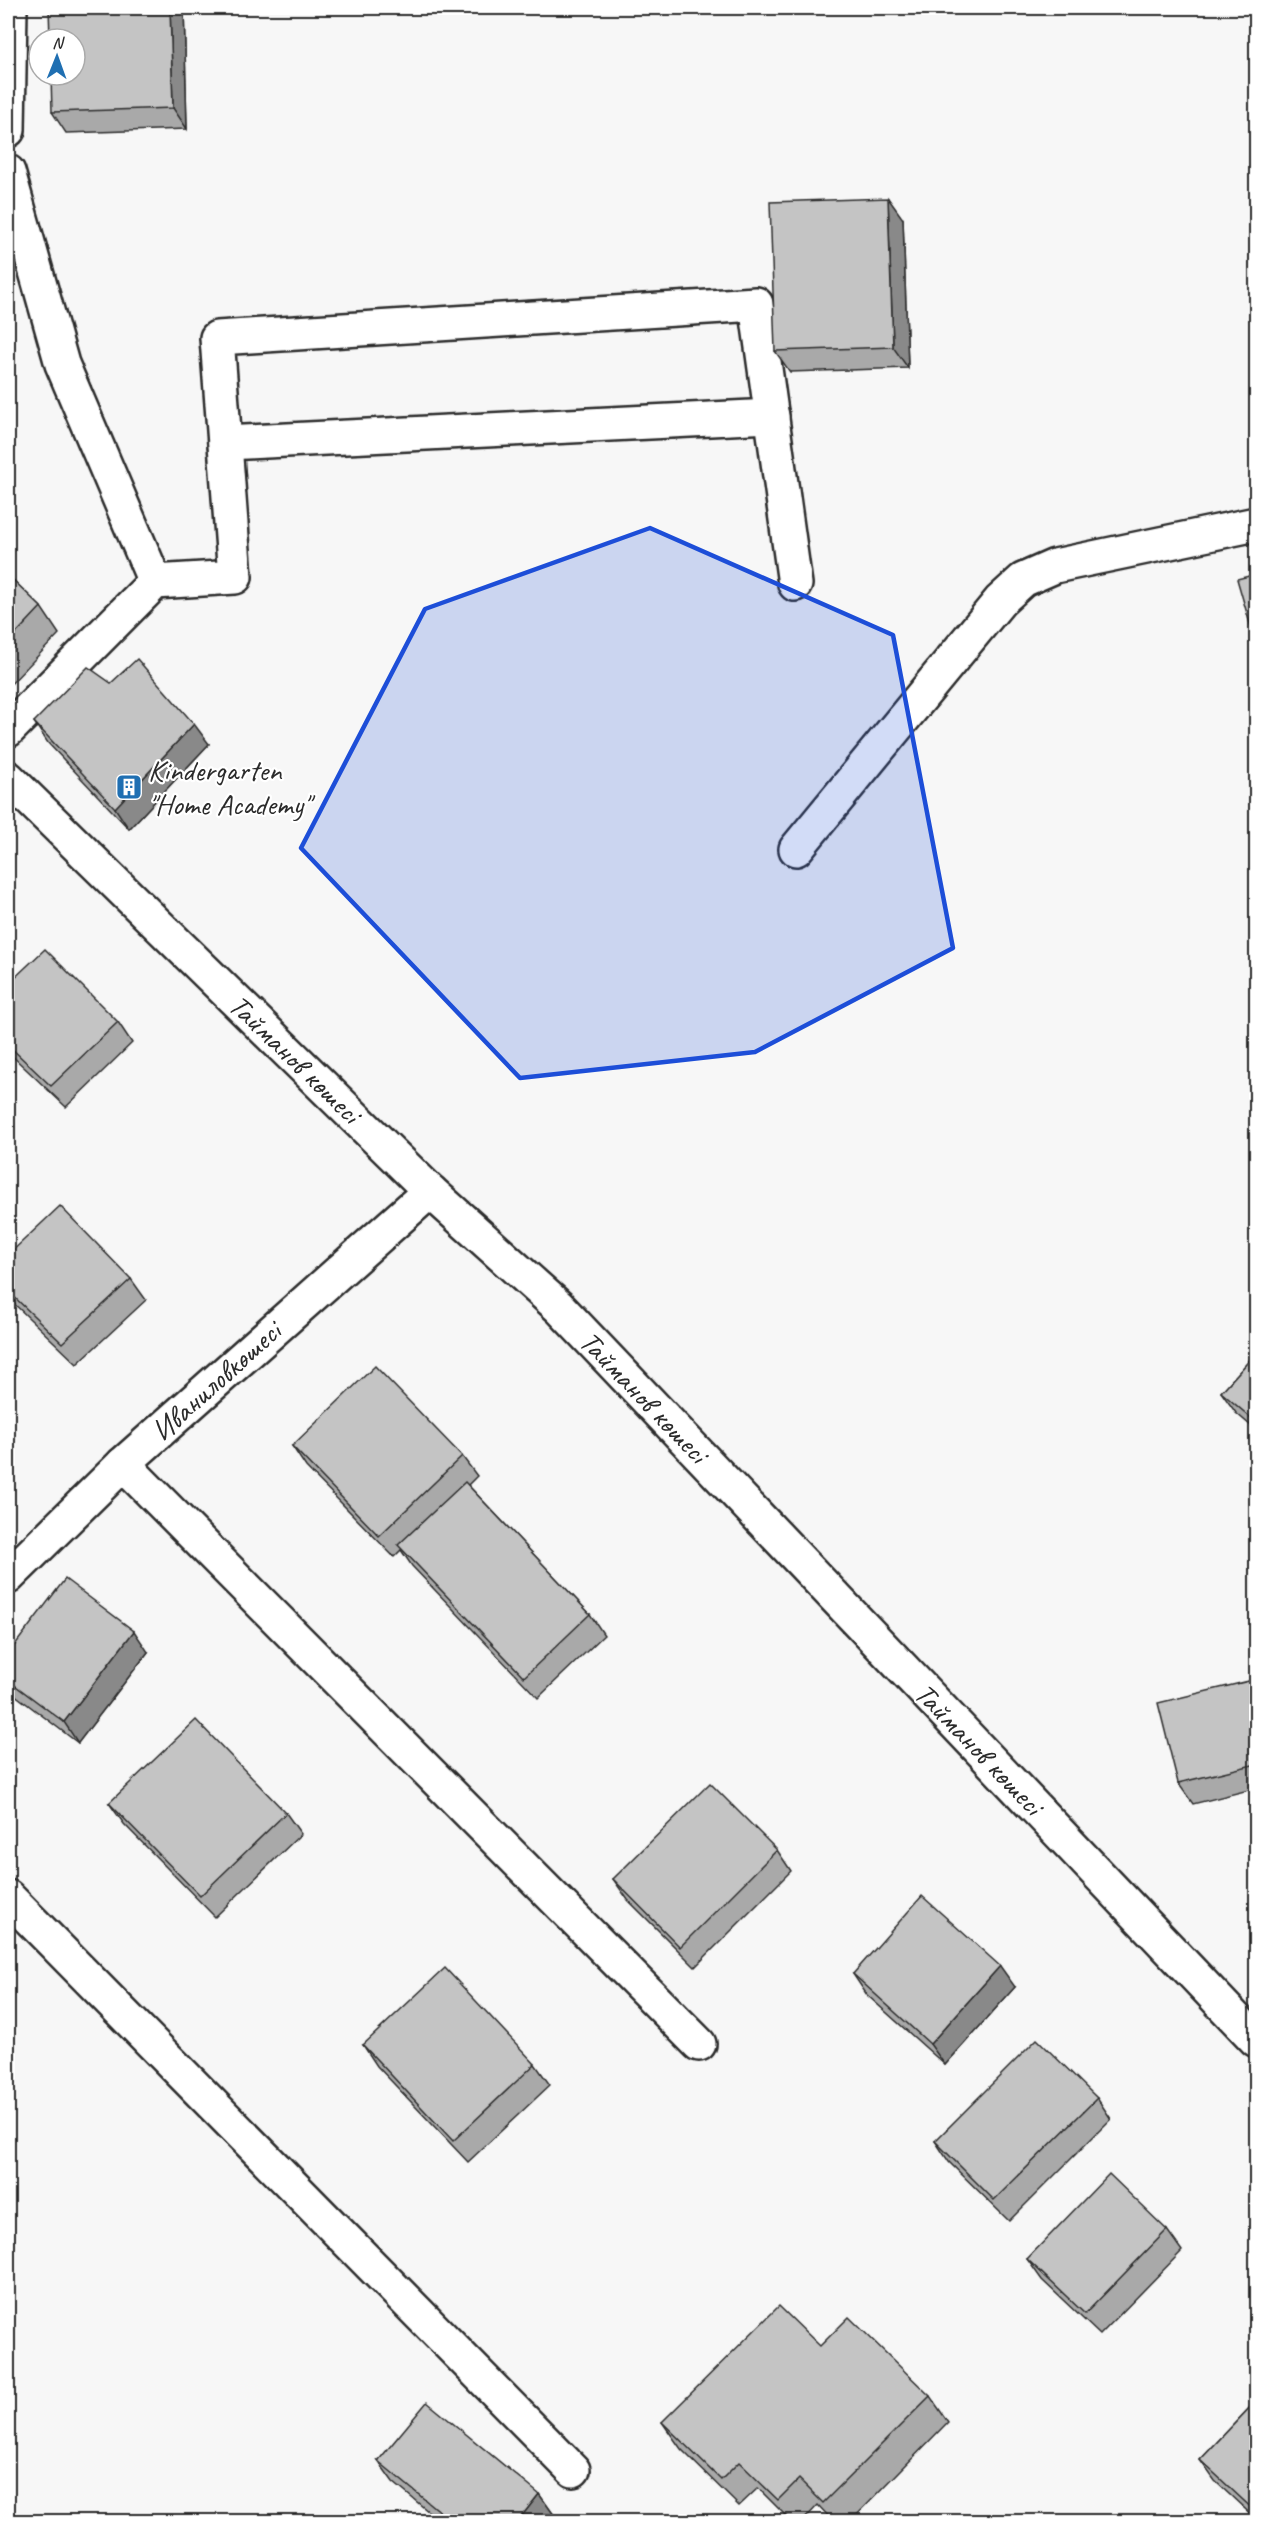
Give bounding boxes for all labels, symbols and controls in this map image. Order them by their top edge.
north arrow [27,27,87,87]
text: N [52,33,65,53]
place label: Kindergarten "Home Academy" [148,751,316,823]
building icon: Kindergarten "Home Academy" [114,772,144,802]
street label: Тайманов көшесі [221,986,372,1134]
street label: Иваниловкөшесі [143,1310,291,1449]
street label: Тайманов көшесі [571,1323,719,1474]
street label: Тайманов көшесі [906,1675,1054,1826]

